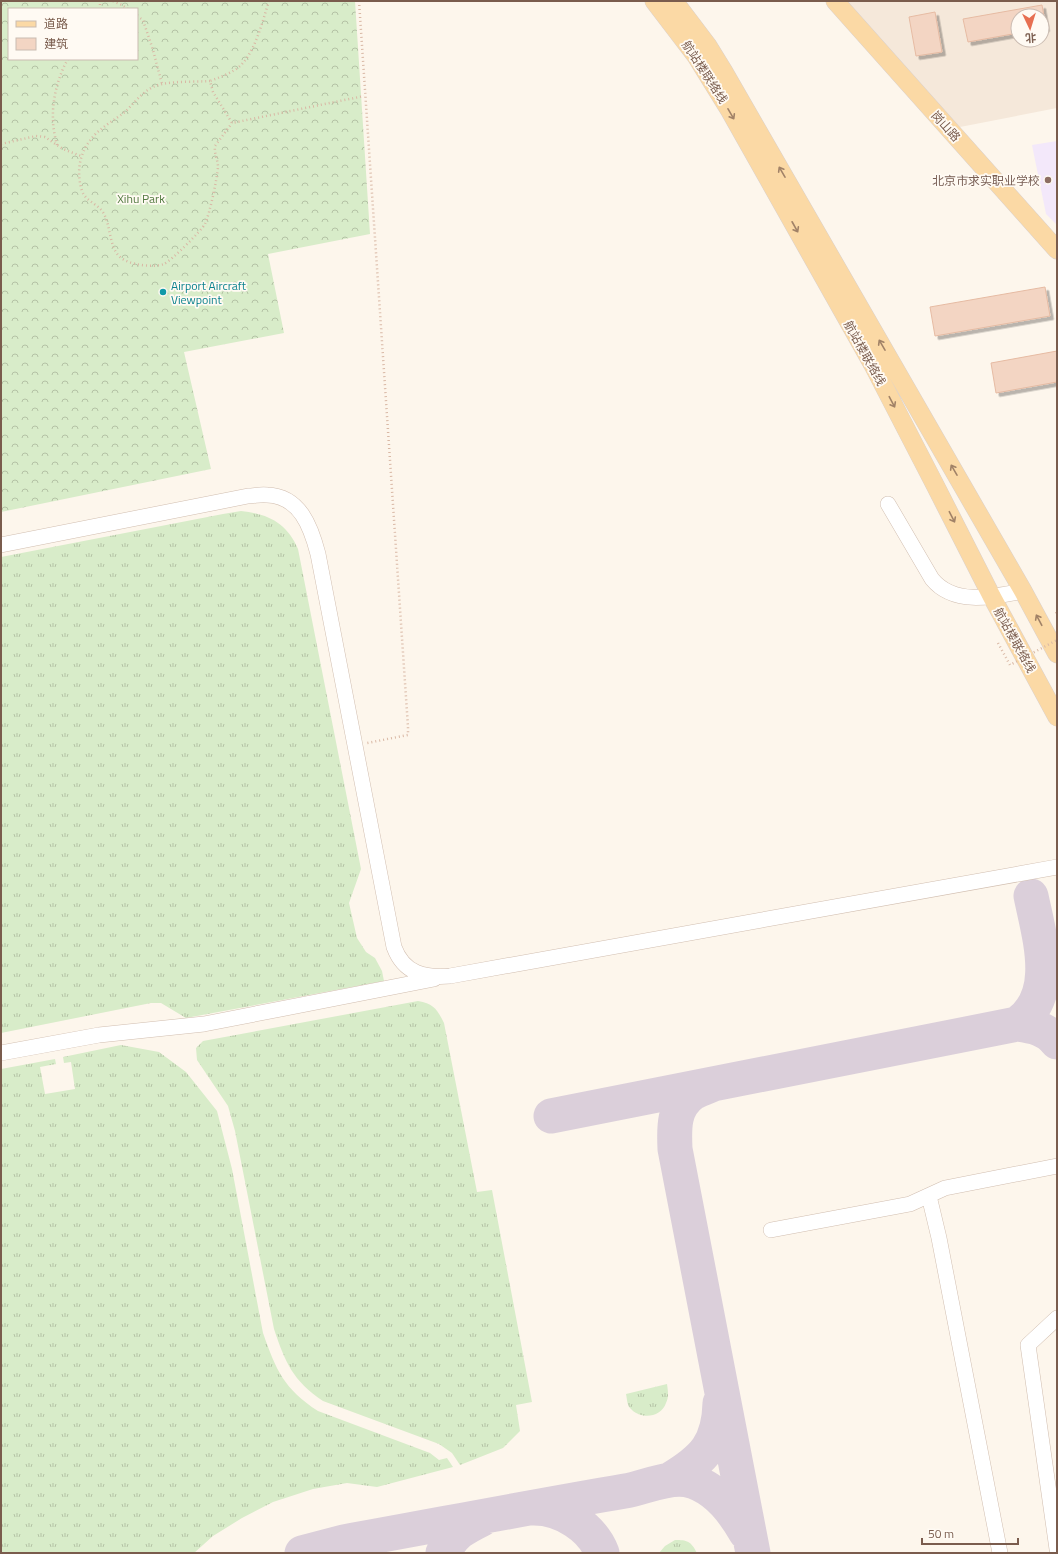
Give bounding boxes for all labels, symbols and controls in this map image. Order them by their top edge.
legend [8,8,138,60]
north arrow [1010,8,1050,48]
text: 道路 [44,14,68,33]
text: 北 [1025,30,1037,46]
text: 建筑 [44,34,68,53]
street label: 航站楼联络线 [677,37,733,107]
street label: 岗山路 [927,106,965,146]
one-way arrow [728,108,736,120]
one-way arrow [778,166,786,178]
place label: 北京市求实职业学校 [932,171,1040,190]
marker: 北京市求实职业学校 [1043,175,1053,185]
park label: Xihu Park [117,189,165,208]
one-way arrow [791,221,799,233]
place label: Airport Aircraft Viewpoint [171,276,247,309]
marker: Airport Aircraft Viewpoint [158,287,168,297]
street label: 航站楼联络线 [839,317,891,389]
one-way arrow [877,340,885,352]
one-way arrow [889,396,896,408]
one-way arrow [949,464,957,476]
one-way arrow [949,511,956,523]
street label: 航站楼联络线 [989,604,1041,676]
one-way arrow [1034,614,1042,626]
scale bar [922,1520,1018,1546]
text: 50 m [928,1524,954,1543]

